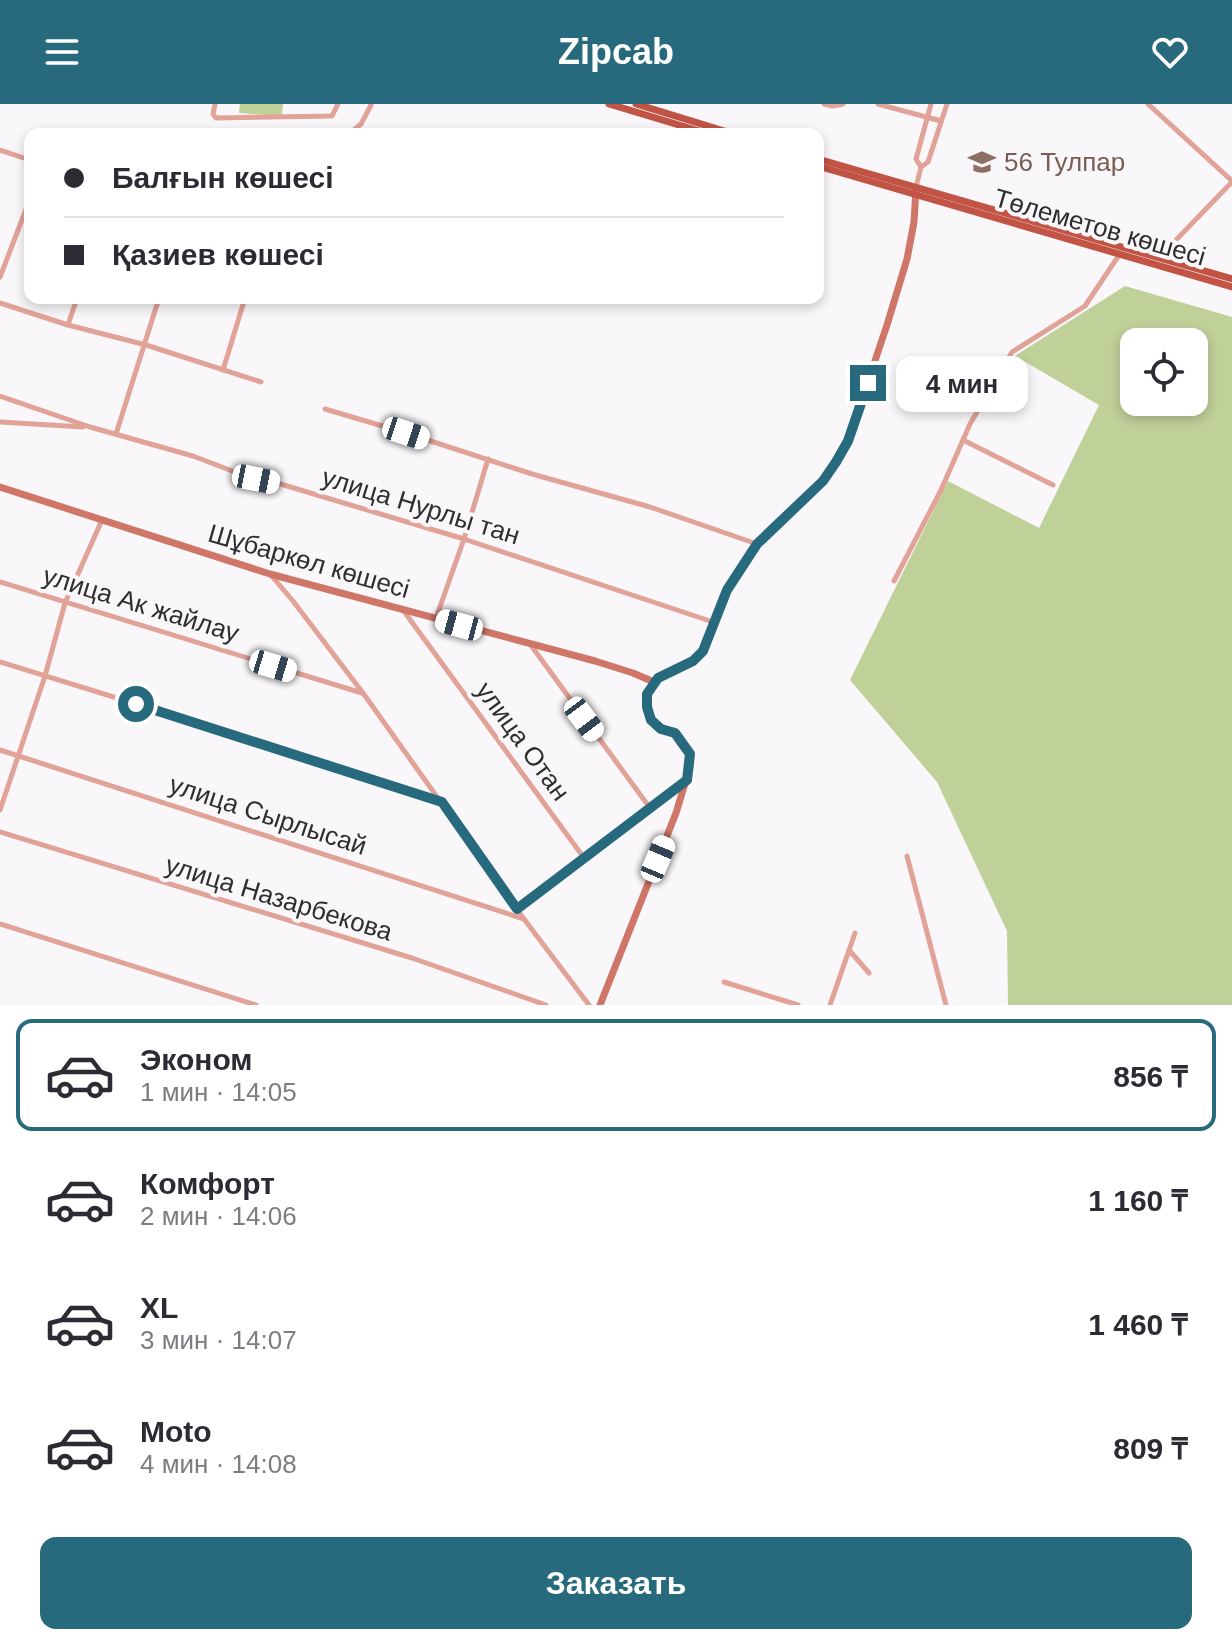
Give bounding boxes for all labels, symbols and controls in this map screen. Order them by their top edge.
icon: menu [40,30,84,74]
icon: heart [1148,30,1192,74]
text: Zipcab [558,31,674,72]
school or university icon: 56 Тулпар [967,147,997,177]
place label: 56 Тулпар [1004,147,1125,177]
text: Балғын көшесі [112,161,334,194]
street label: Төлеметов көшесі [991,182,1209,272]
text: Қазиев көшесі [112,238,324,271]
map controls [1120,328,1208,416]
button: locate [1120,328,1208,416]
callout: 4 мин [896,355,1028,411]
route end [850,365,886,401]
text: 4 мин [926,369,998,399]
car [379,414,433,452]
street label: улица Нурлы тан [318,462,524,550]
car [230,463,282,495]
street label: Шұбаркөл көшесі [205,518,413,604]
street label: улица Ак жайлау [39,560,243,648]
car [433,607,485,643]
car [247,648,299,684]
street label: улица Отан [470,676,576,806]
route start [118,686,154,722]
car [560,693,608,745]
street label: улица Сырлысай [166,769,370,861]
car [638,832,678,886]
street label: улица Назарбекова [162,849,397,947]
icon: car [44,1039,116,1111]
text: Эконом [140,1043,253,1076]
text: 856 ₸ [1113,1060,1188,1093]
text: 1 мин · 14:05 [140,1077,297,1107]
icon: car [44,1163,116,1235]
text: Комфорт [140,1167,275,1200]
text: 1 160 ₸ [1088,1184,1188,1217]
text: 2 мин · 14:06 [140,1201,297,1231]
icon: car [44,1287,116,1359]
text: XL [140,1291,178,1324]
text: 1 460 ₸ [1088,1308,1188,1341]
text: 3 мин · 14:07 [140,1325,297,1355]
icon: car [44,1411,116,1483]
text: Moto [140,1415,212,1448]
text: 809 ₸ [1113,1432,1188,1465]
text: 4 мин · 14:08 [140,1449,297,1479]
button: Заказать [40,1537,1192,1629]

